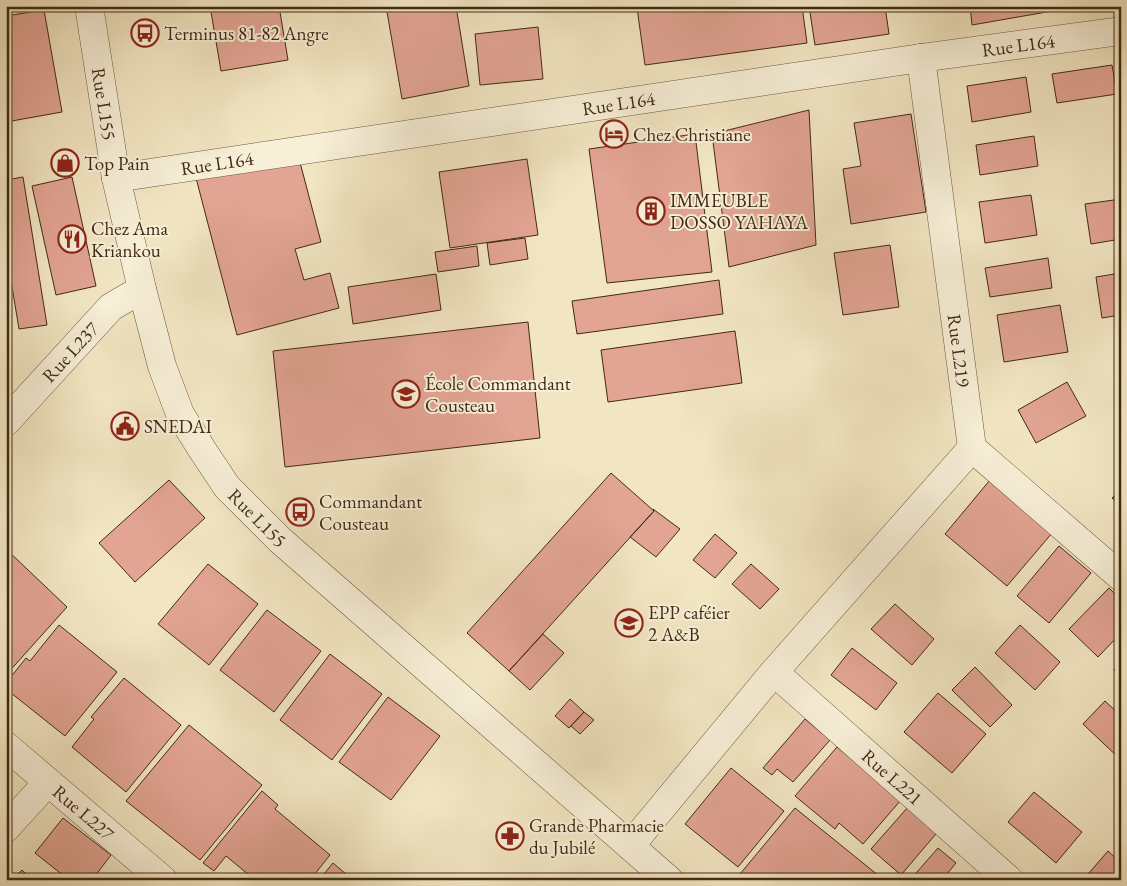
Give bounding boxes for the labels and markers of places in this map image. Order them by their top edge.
bus stop icon: Terminus 81-82 Angre [130,18,160,48]
place label: Terminus 81-82 Angre [164,21,329,46]
hotel icon: Chez Christiane [599,119,629,149]
place label: Chez Christiane [633,122,751,147]
shop icon: Top Pain [50,148,80,178]
place label: Top Pain [84,151,150,176]
place label: IMMEUBLE DOSSO YAHAYA [670,188,809,235]
building icon: IMMEUBLE DOSSO YAHAYA [636,196,666,226]
place label: Chez Ama Kriankou [91,216,169,263]
restaurant icon: Chez Ama Kriankou [57,224,87,254]
place label: École Commandant Cousteau [425,371,571,418]
school or university icon: École Commandant Cousteau [391,379,421,409]
public building icon: SNEDAI [110,411,140,441]
place label: SNEDAI [144,414,213,439]
place label: Commandant Cousteau [319,489,422,536]
bus stop icon: Commandant Cousteau [285,497,315,527]
place label: EPP caféier 2 A&B [648,600,731,647]
school or university icon: EPP caféier 2 A&B [614,608,644,638]
place label: Grande Pharmacie du Jubilé [529,813,664,860]
pharmacy icon: Grande Pharmacie du Jubilé [495,821,525,851]

